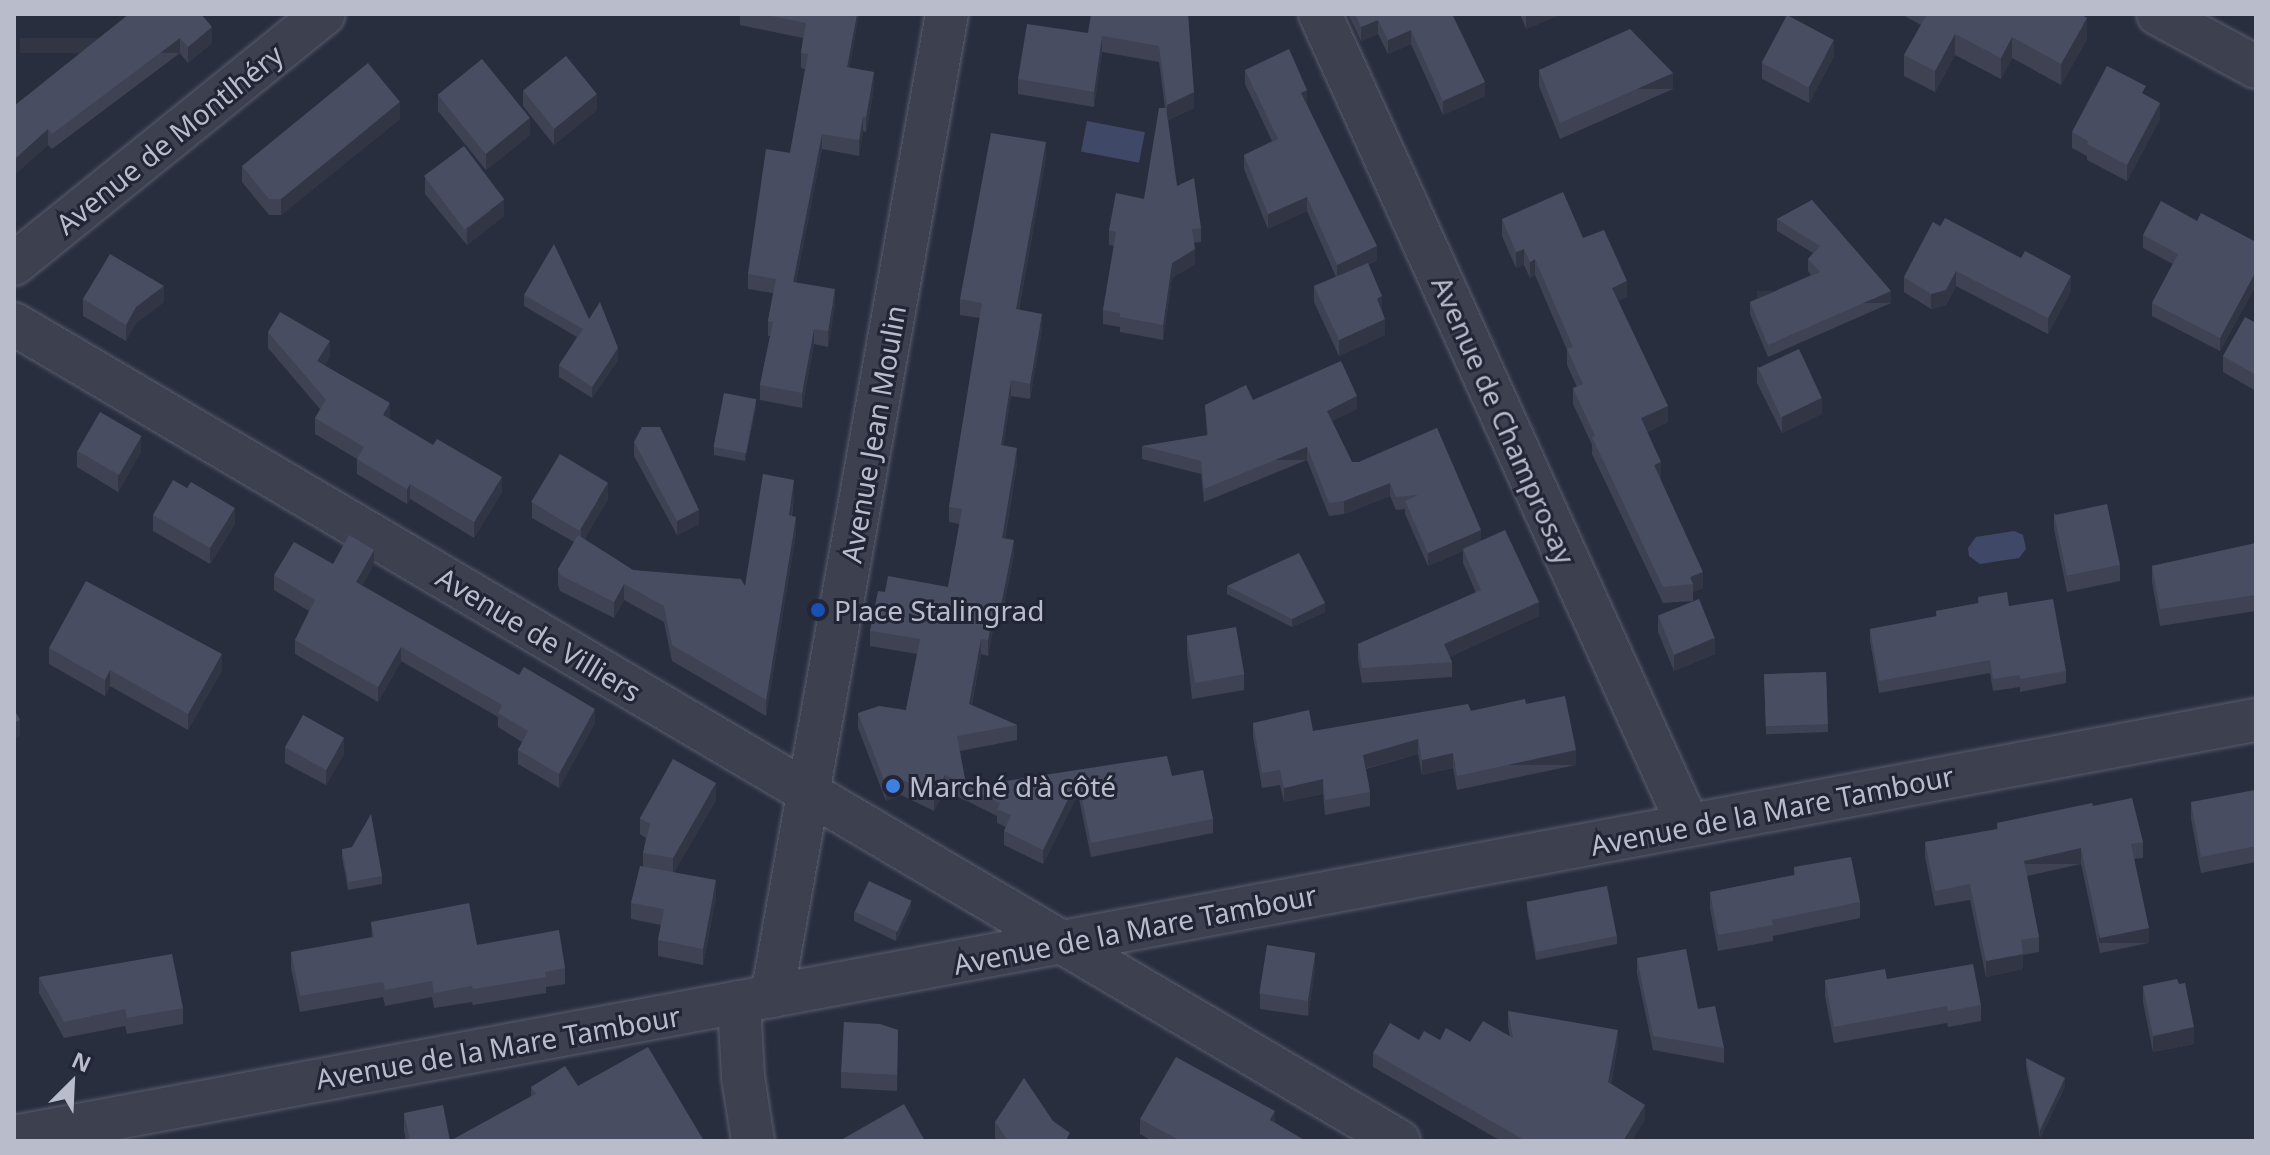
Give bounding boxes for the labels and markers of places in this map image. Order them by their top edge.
place label: Place Stalingrad [834,593,1044,627]
marker: Place Stalingrad [809,601,827,619]
place label: Marché d'à côté [909,769,1116,803]
marker: Marché d'à côté [884,777,902,795]

